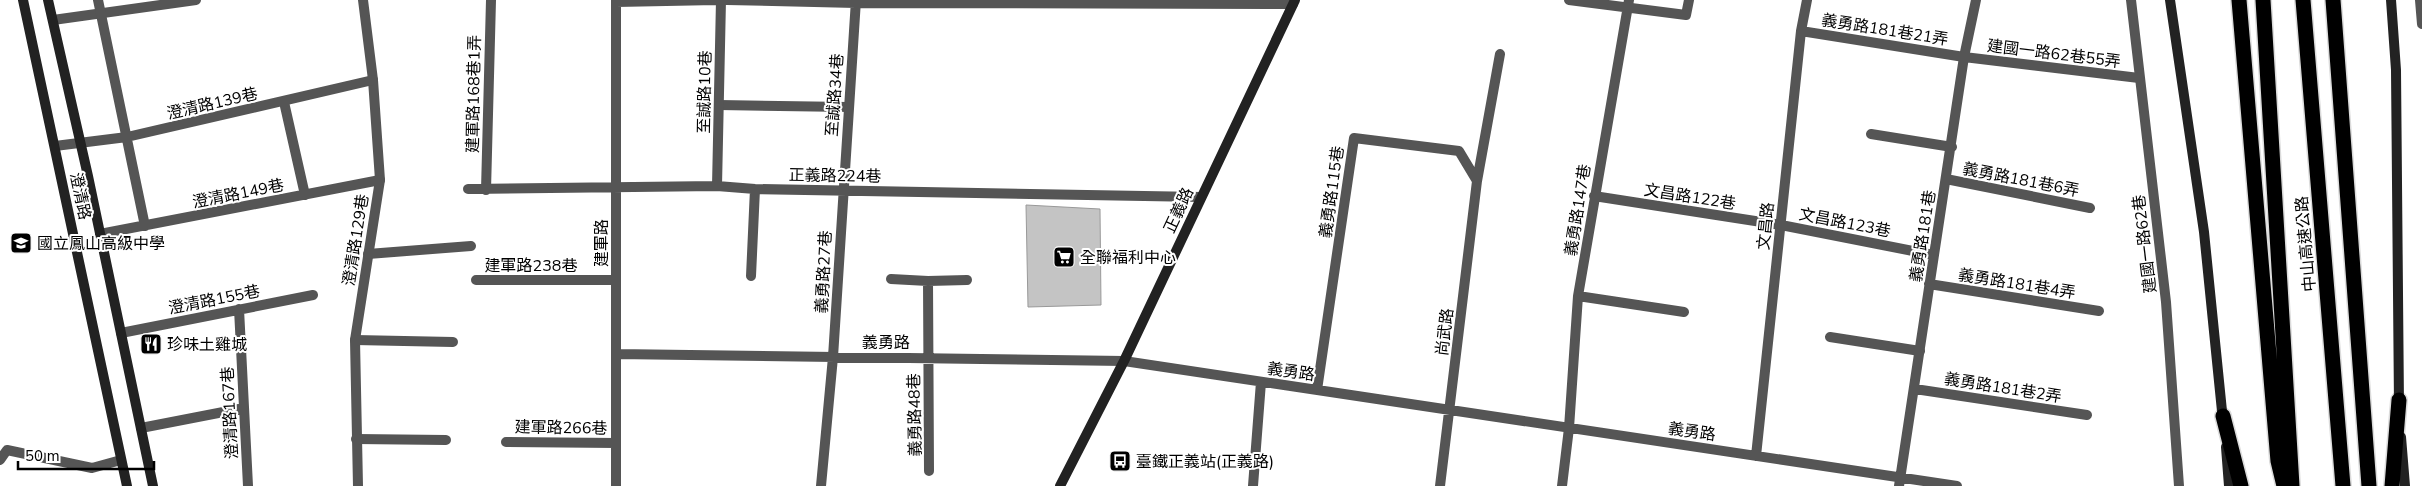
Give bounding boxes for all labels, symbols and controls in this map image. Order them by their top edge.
street label: 義勇路181巷21弄 [1820,9,1950,51]
street label: 建軍路168巷1弄 [462,35,486,153]
street label: 建國一路62巷55弄 [1986,35,2122,73]
street label: 至誠路10巷 [693,50,717,134]
street label: 至誠路34巷 [821,53,849,137]
street label: 澄清路139巷 [165,83,260,125]
street label: 義勇路115巷 [1315,145,1349,240]
street label: 義勇路181巷6弄 [1961,158,2081,202]
street label: 義勇路147巷 [1560,163,1596,258]
street label: 正義路224巷 [788,164,882,188]
street label: 澄清路 [64,170,96,222]
street label: 澄清路149巷 [191,174,286,214]
street label: 文昌路122巷 [1642,179,1737,215]
street label: 正義路 [1159,184,1199,237]
street label: 義勇路181巷 [1905,189,1941,284]
street label: 澄清路129巷 [338,193,374,288]
street label: 建國一路62巷 [2128,193,2162,294]
street label: 中山高速公路 [2291,195,2321,293]
street label: 文昌路 [1753,201,1779,251]
street label: 文昌路123巷 [1797,203,1892,243]
street label: 建軍路 [591,219,613,267]
street label: 義勇路27巷 [811,230,837,314]
school or university icon: 國立鳳山高級中學 [9,231,33,255]
place label: 國立鳳山高級中學 [37,233,165,255]
supermarket icon: 全聯福利中心 [1052,245,1076,269]
place label: 全聯福利中心 [1080,247,1176,269]
street label: 建軍路238巷 [485,255,577,277]
street label: 義勇路181巷4弄 [1957,264,2077,304]
street label: 澄清路155巷 [167,280,262,320]
street label: 尚武路 [1431,307,1459,357]
restaurant icon: 珍味土雞城 [139,332,163,356]
street label: 義勇路 [862,332,910,354]
place label: 珍味土雞城 [167,334,247,356]
street label: 義勇路 [1266,358,1316,386]
street label: 澄清路167巷 [217,366,243,460]
street label: 義勇路181巷2弄 [1943,368,2063,408]
street label: 義勇路48巷 [903,373,927,457]
street label: 建軍路266巷 [514,416,608,440]
street label: 義勇路 [1667,418,1717,446]
scale bar [18,438,154,470]
text: 50 m [25,446,60,466]
bus stop icon: 臺鐵正義站(正義路) [1108,449,1132,473]
place label: 臺鐵正義站(正義路) [1136,451,1274,473]

